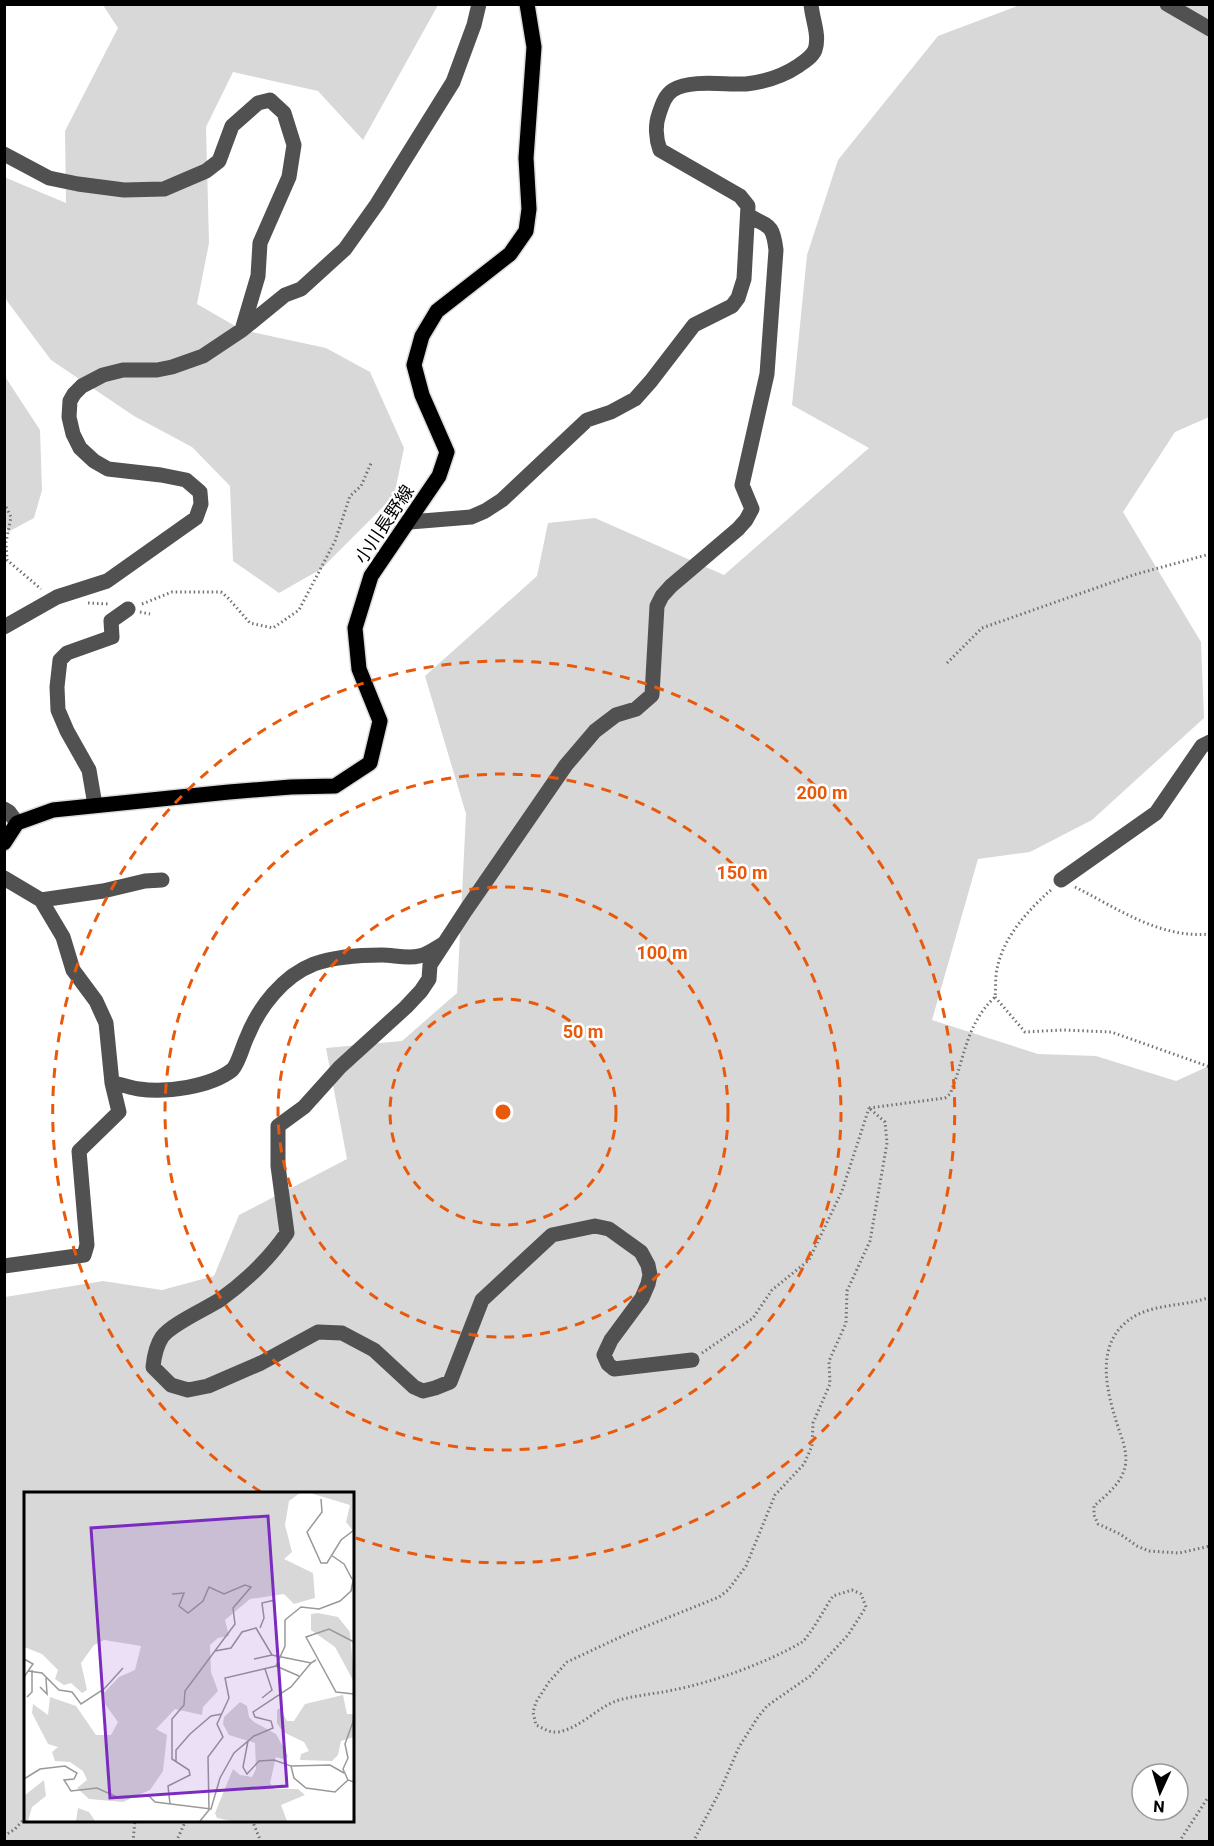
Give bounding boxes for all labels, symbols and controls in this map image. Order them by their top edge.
street label: 小川長野線 [350,481,418,567]
text: 200 m [796,782,848,803]
text: 150 m [716,862,768,883]
text: 100 m [636,942,688,963]
text: 50 m [563,1021,603,1042]
centre of rings [493,1102,513,1122]
inset map [24,1492,354,1822]
north arrow [1130,1762,1190,1822]
text: N [1153,1797,1165,1816]

